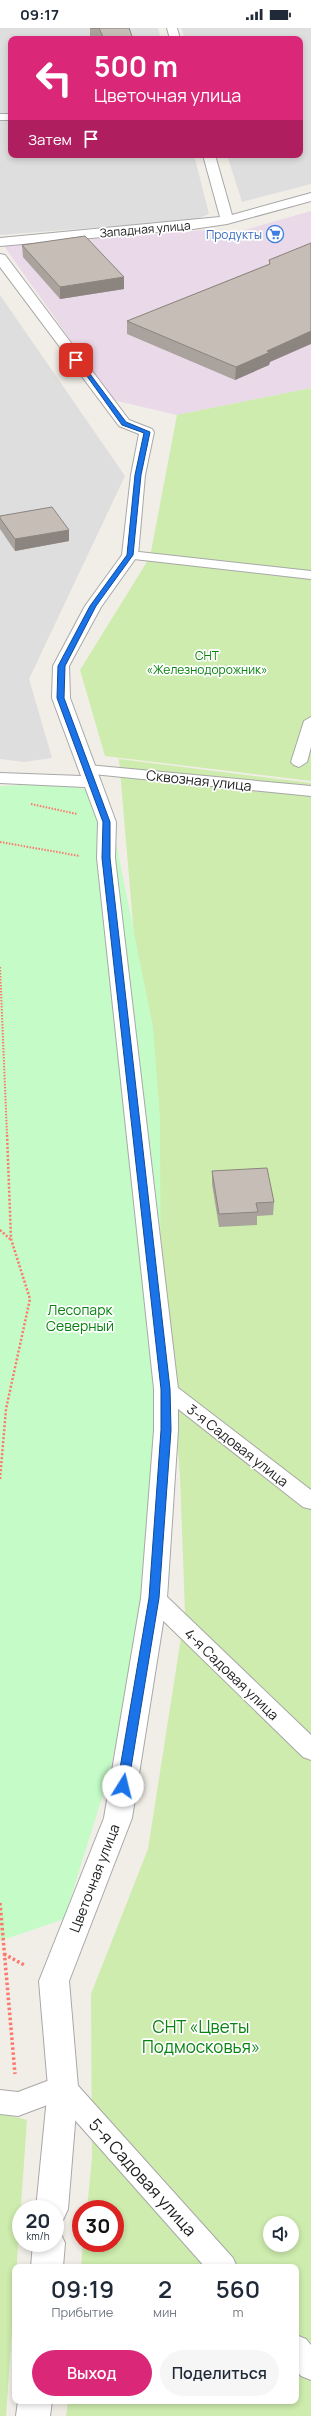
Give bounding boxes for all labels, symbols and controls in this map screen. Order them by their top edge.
text: 09:17 [20,4,59,25]
text: 500 m [94,47,178,85]
icon: left [28,52,80,104]
text: Цветочная улица [94,83,241,107]
icon: arrive [80,128,102,150]
text: Затем [28,129,72,150]
street label: Западная улица [99,217,191,241]
supermarket icon: Продукты [265,224,285,244]
place label: Продукты [206,226,262,243]
pin [59,343,93,377]
icon: arrive [65,349,87,371]
park label: СНТ «Железнодорожник» [147,647,267,678]
street label: Сквозная улица [145,765,253,795]
park label: Лесопарк Северный [46,1300,114,1335]
street label: 3-я Садовая улица [183,1399,293,1491]
street label: 4-я Садовая улица [181,1624,283,1724]
position arrow [102,1765,144,1807]
street label: Цветочная улица [65,1821,123,1935]
park label: СНТ «Цветы Подмосковья» [142,2015,260,2058]
street label: 5-я Садовая улица [84,2113,202,2241]
speed limit sign: 30 [72,2200,124,2252]
text: 20 [25,2207,51,2234]
map controls [263,2216,299,2252]
button: sound [263,2216,299,2252]
text: km/h [26,2229,50,2243]
text: 09:19 [51,2272,114,2305]
text: 2 [158,2272,172,2305]
text: 560 [216,2272,260,2305]
text: Прибытие [51,2303,113,2321]
text: мин [153,2303,177,2321]
text: m [232,2303,244,2321]
button: Выход [32,2350,152,2396]
button: Поделиться [160,2350,279,2396]

